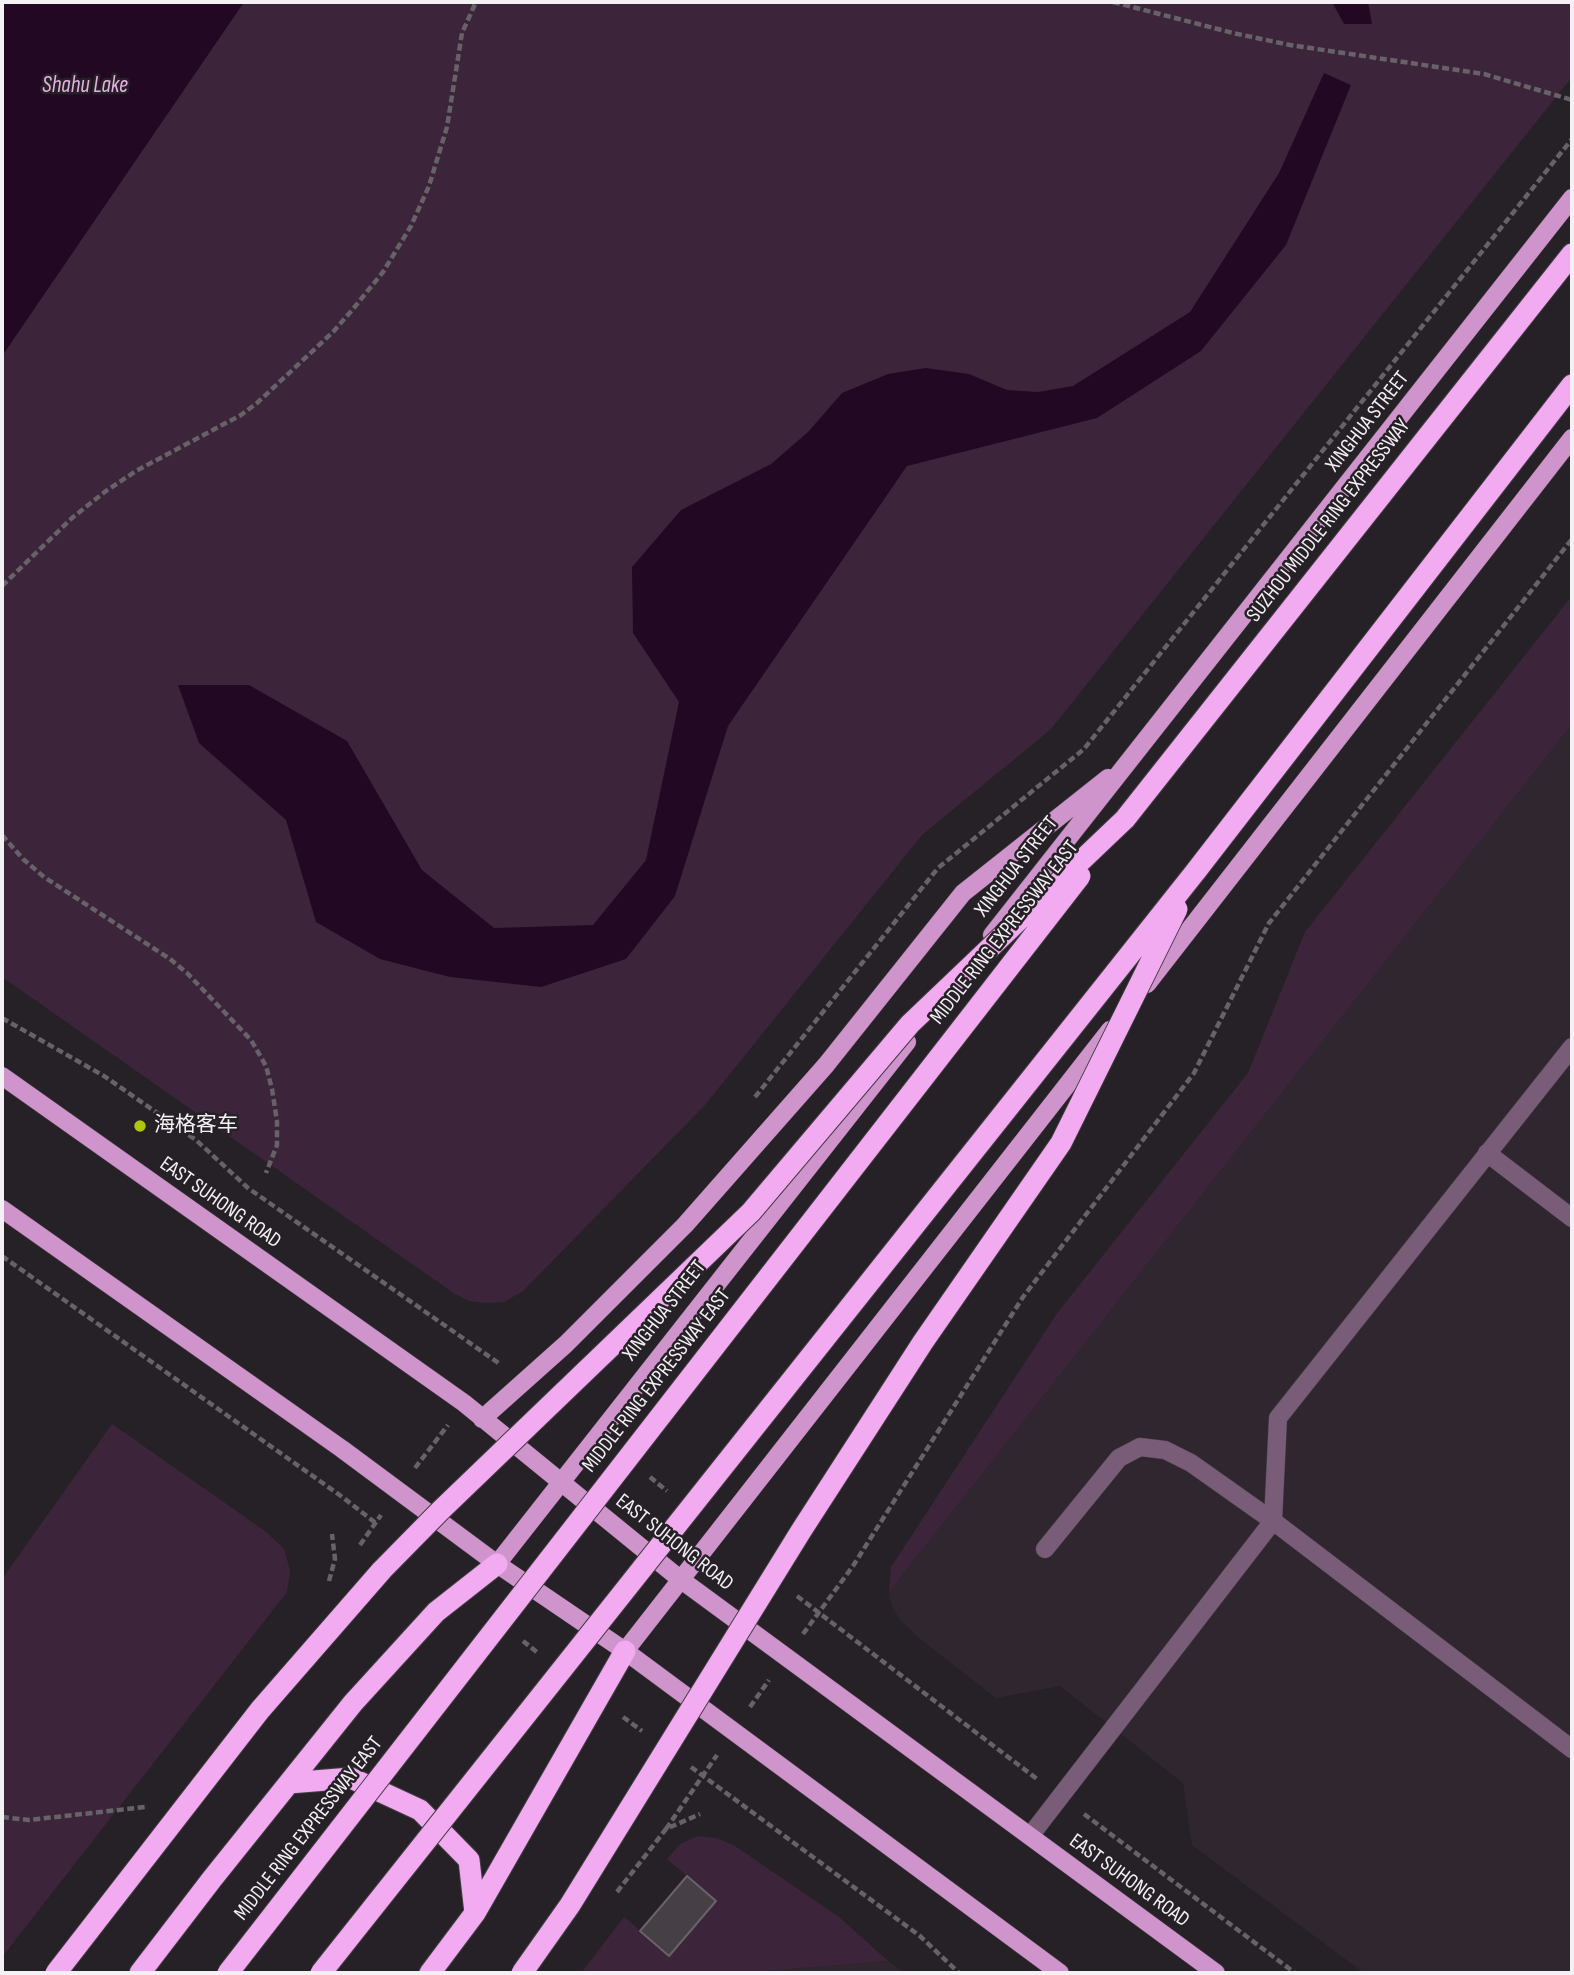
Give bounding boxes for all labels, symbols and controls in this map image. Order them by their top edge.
water label: Shahu Lake [42,72,128,100]
street label: XINGHUA STREET [1321,367,1415,477]
street label: SUZHOU MIDDLE RING EXPRESSWAY [1242,414,1416,628]
street label: XINGHUA STREET [970,812,1064,922]
street label: MIDDLE RING EXPRESSWAY EAST [925,836,1085,1030]
place label: 海格客车 [154,1113,238,1139]
marker: 海格客车 [132,1118,148,1134]
street label: EAST SUHONG ROAD [155,1152,285,1254]
street label: XINGHUA STREET [618,1256,712,1366]
street label: MIDDLE RING EXPRESSWAY EAST [577,1284,737,1478]
street label: EAST SUHONG ROAD [610,1489,738,1597]
street label: MIDDLE RING EXPRESSWAY EAST [229,1732,389,1926]
street label: EAST SUHONG ROAD [1064,1829,1194,1933]

